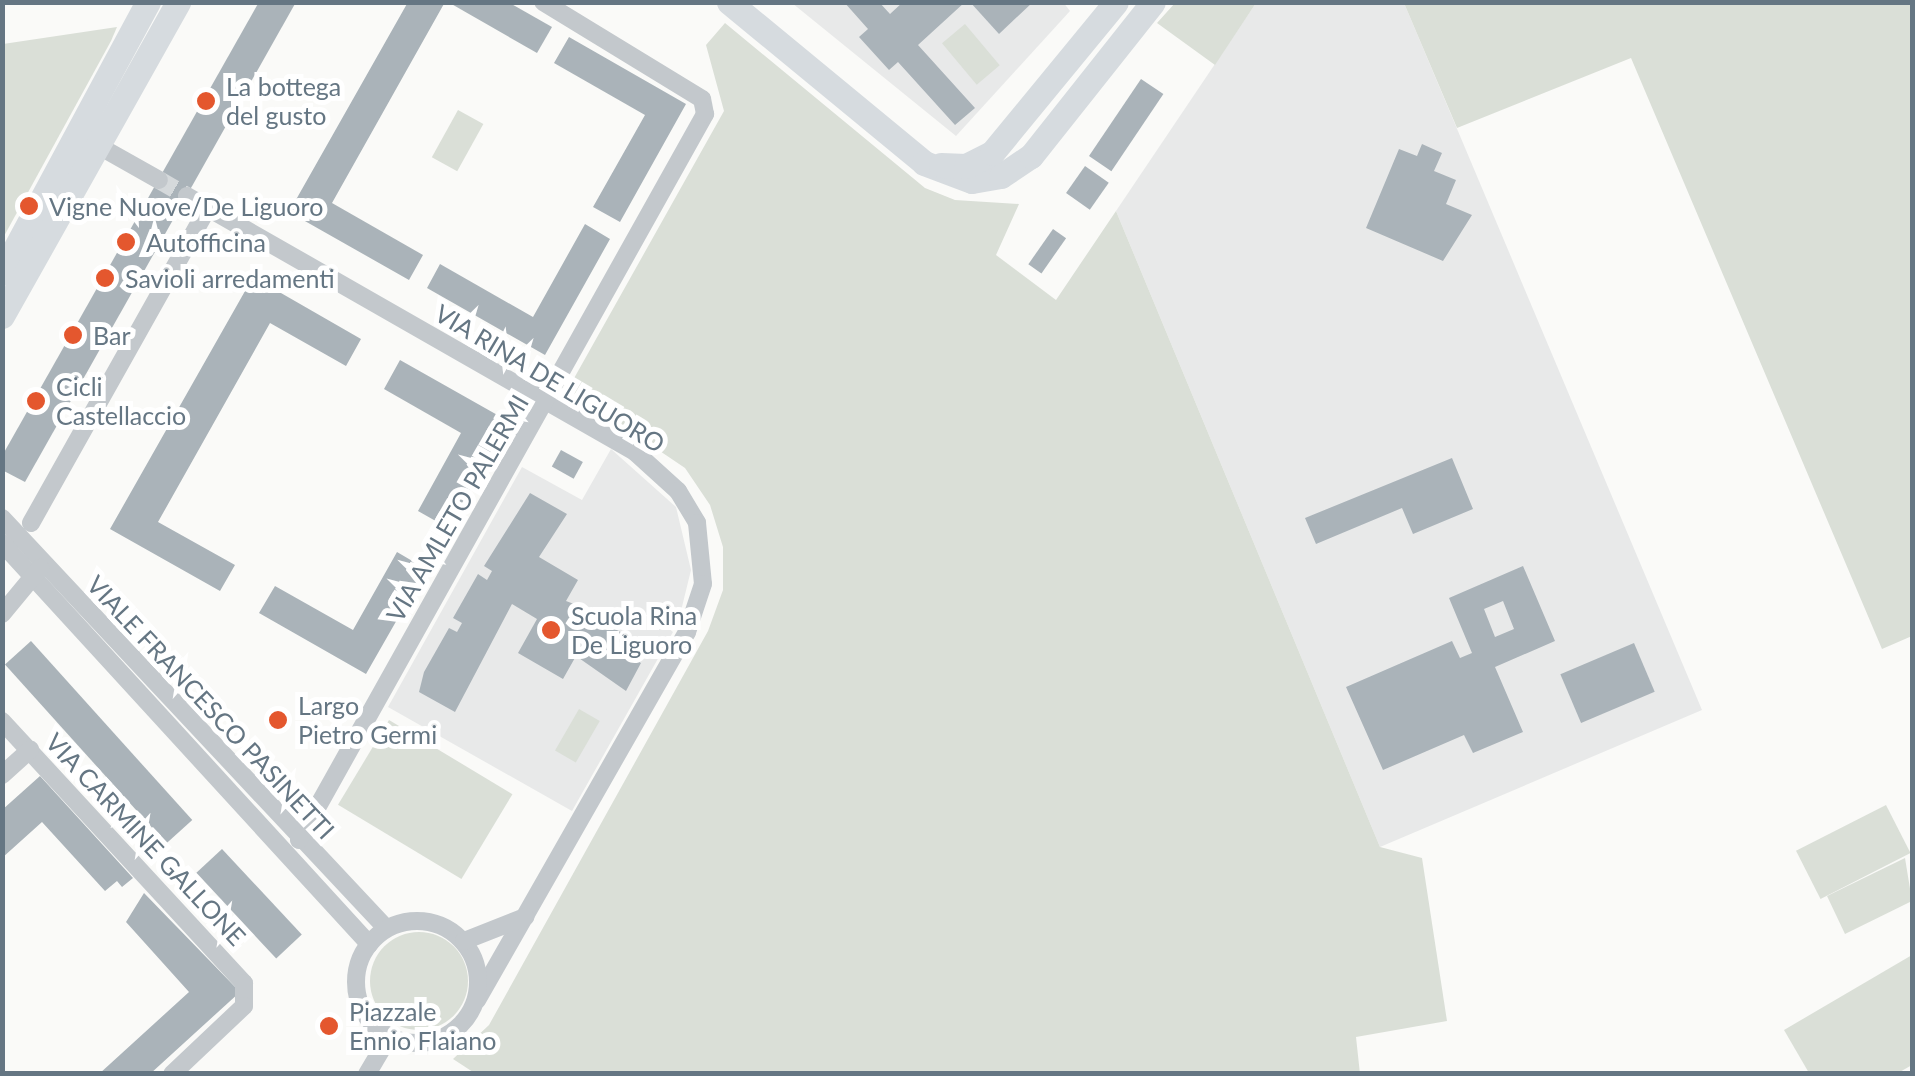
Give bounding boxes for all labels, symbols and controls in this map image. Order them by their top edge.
place label: La bottega del gusto [226,72,341,131]
marker: La bottega del gusto [195,90,217,112]
place label: Vigne Nuove/De Liguoro [49,191,323,221]
marker: Vigne Nuove/De Liguoro [18,195,40,217]
place label: Autofficina [146,227,266,257]
marker: Autofficina [115,231,137,253]
place label: Savioli arredamenti [125,263,335,293]
marker: Savioli arredamenti [94,267,116,289]
street label: VIA RINA DE LIGUORO [429,297,671,459]
place label: Bar [93,320,130,350]
marker: Bar [62,324,84,346]
place label: Cicli Castellaccio [56,372,186,431]
street label: VIA AMLETO PALERMI [379,388,535,628]
marker: Cicli Castellaccio [25,390,47,412]
street label: VIALE FRANCESCO PASINETTI [81,569,341,845]
place label: Scuola Rina De Liguoro [571,601,697,660]
marker: Scuola Rina De Liguoro [540,619,562,641]
place label: Largo Pietro Germi [298,691,437,750]
marker: Largo Pietro Germi [267,709,289,731]
street label: VIA CARMINE GALLONE [40,726,252,952]
place label: Piazzale Ennio Flaiano [349,997,496,1056]
marker: Piazzale Ennio Flaiano [318,1015,340,1037]

